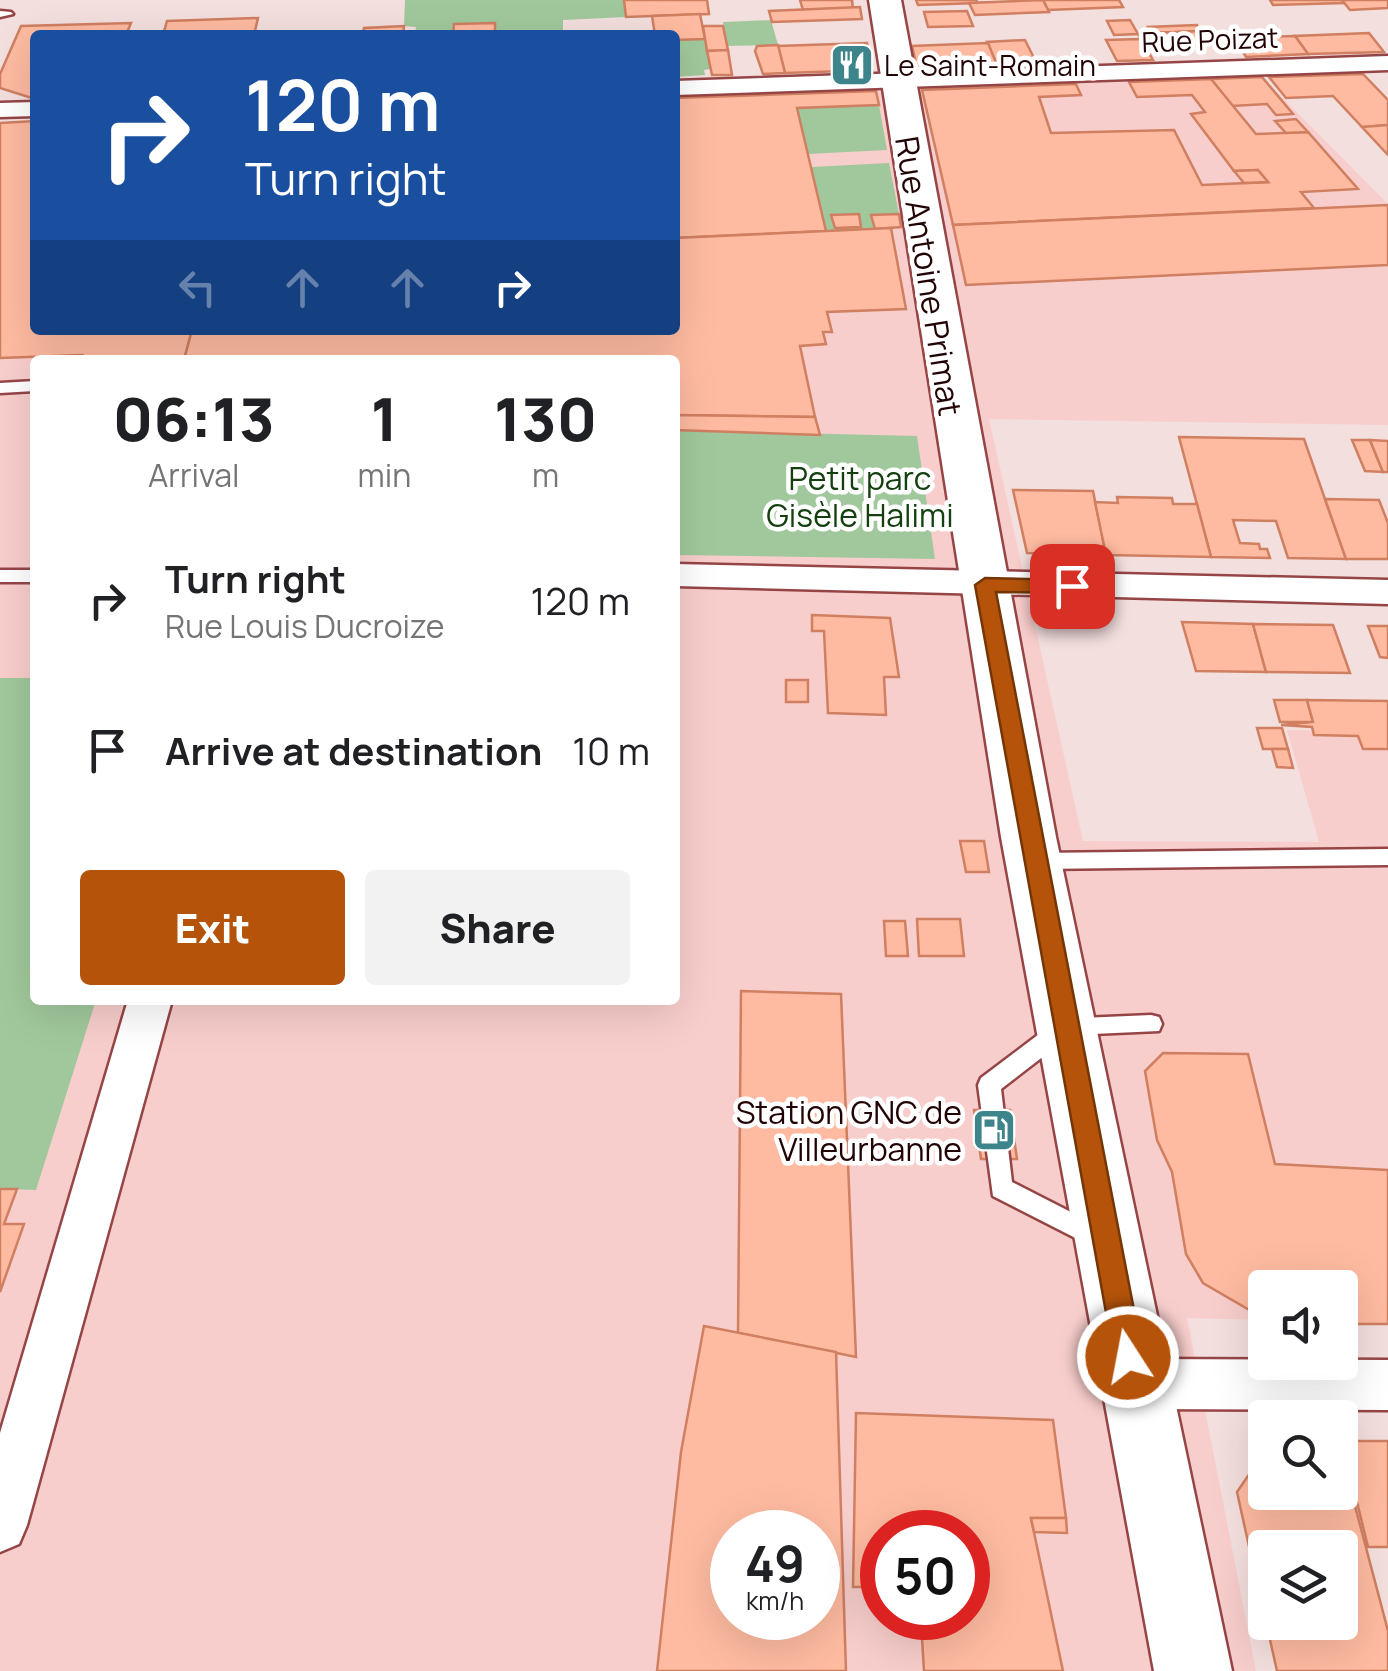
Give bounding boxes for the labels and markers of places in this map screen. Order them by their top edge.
restaurant icon: Le Saint-Romain [829,42,875,88]
place label: Le Saint-Romain [884,46,1096,84]
pin [1030,544,1115,629]
place label: Station GNC de Villeurbanne [736,1090,962,1171]
fuel station icon: Station GNC de Villeurbanne [971,1107,1017,1153]

